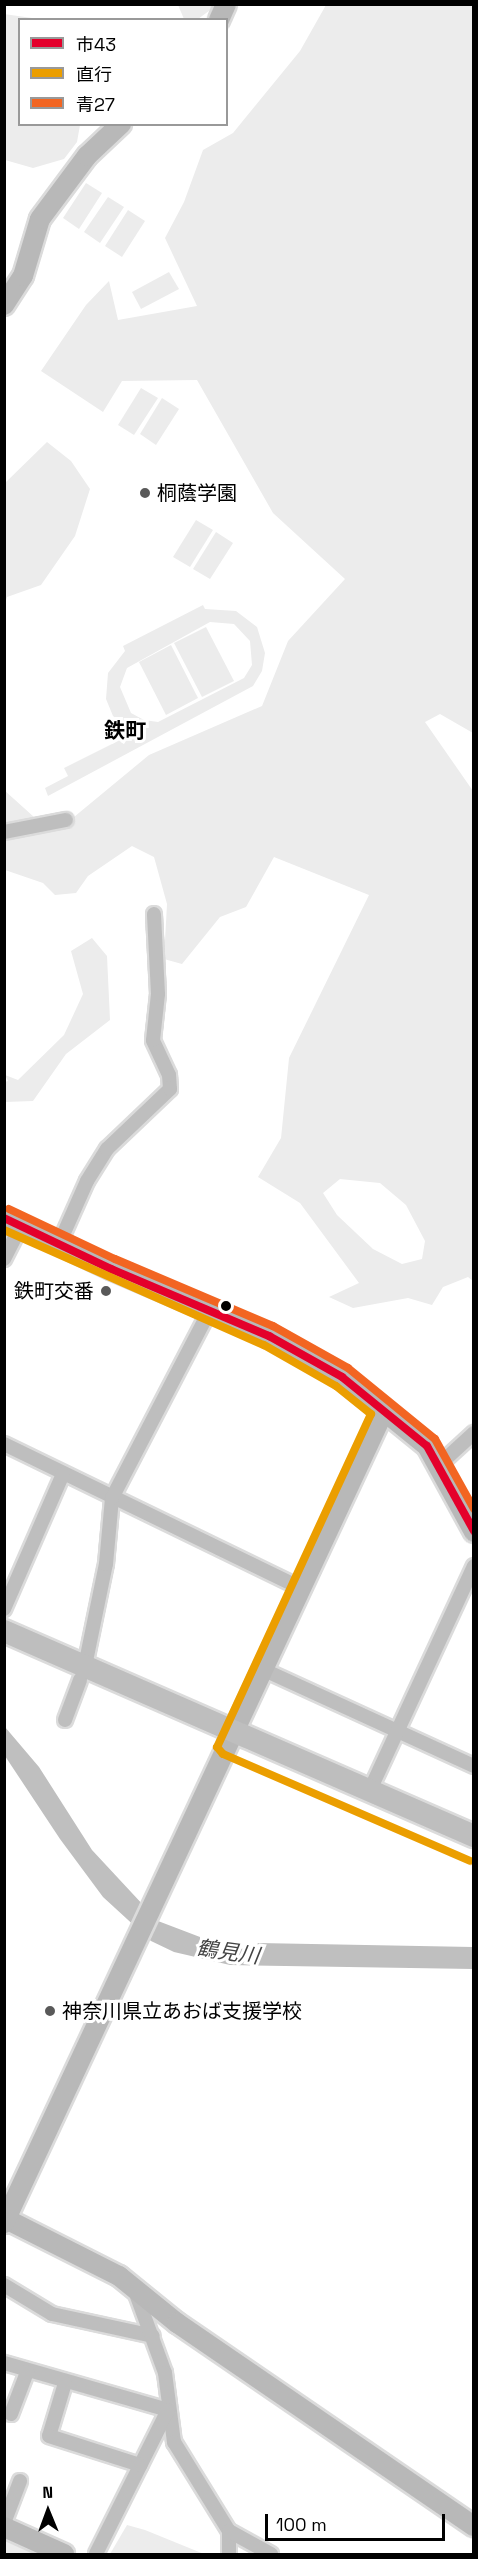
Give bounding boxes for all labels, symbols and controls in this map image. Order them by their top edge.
legend [18,18,228,126]
text: 市43 [76,33,116,56]
text: 直行 [76,63,112,86]
text: 青27 [76,93,115,116]
place label: 桐蔭学園 [157,481,237,505]
marker: 桐蔭学園 [138,486,152,500]
district label: 鉄町 [104,718,146,744]
place label: 鉄町交番 [14,1279,94,1303]
marker: 鉄町交番 [99,1284,113,1298]
unlabelled marker [220,1300,232,1312]
water label: 鶴見川 [195,1935,261,1969]
place label: 神奈川県立あおば支援学校 [62,1999,302,2023]
marker: 神奈川県立あおば支援学校 [43,2004,57,2018]
north arrow [18,2481,78,2541]
text: N [42,2482,53,2503]
scale bar [268,2502,448,2540]
text: 100 m [276,2513,327,2536]

